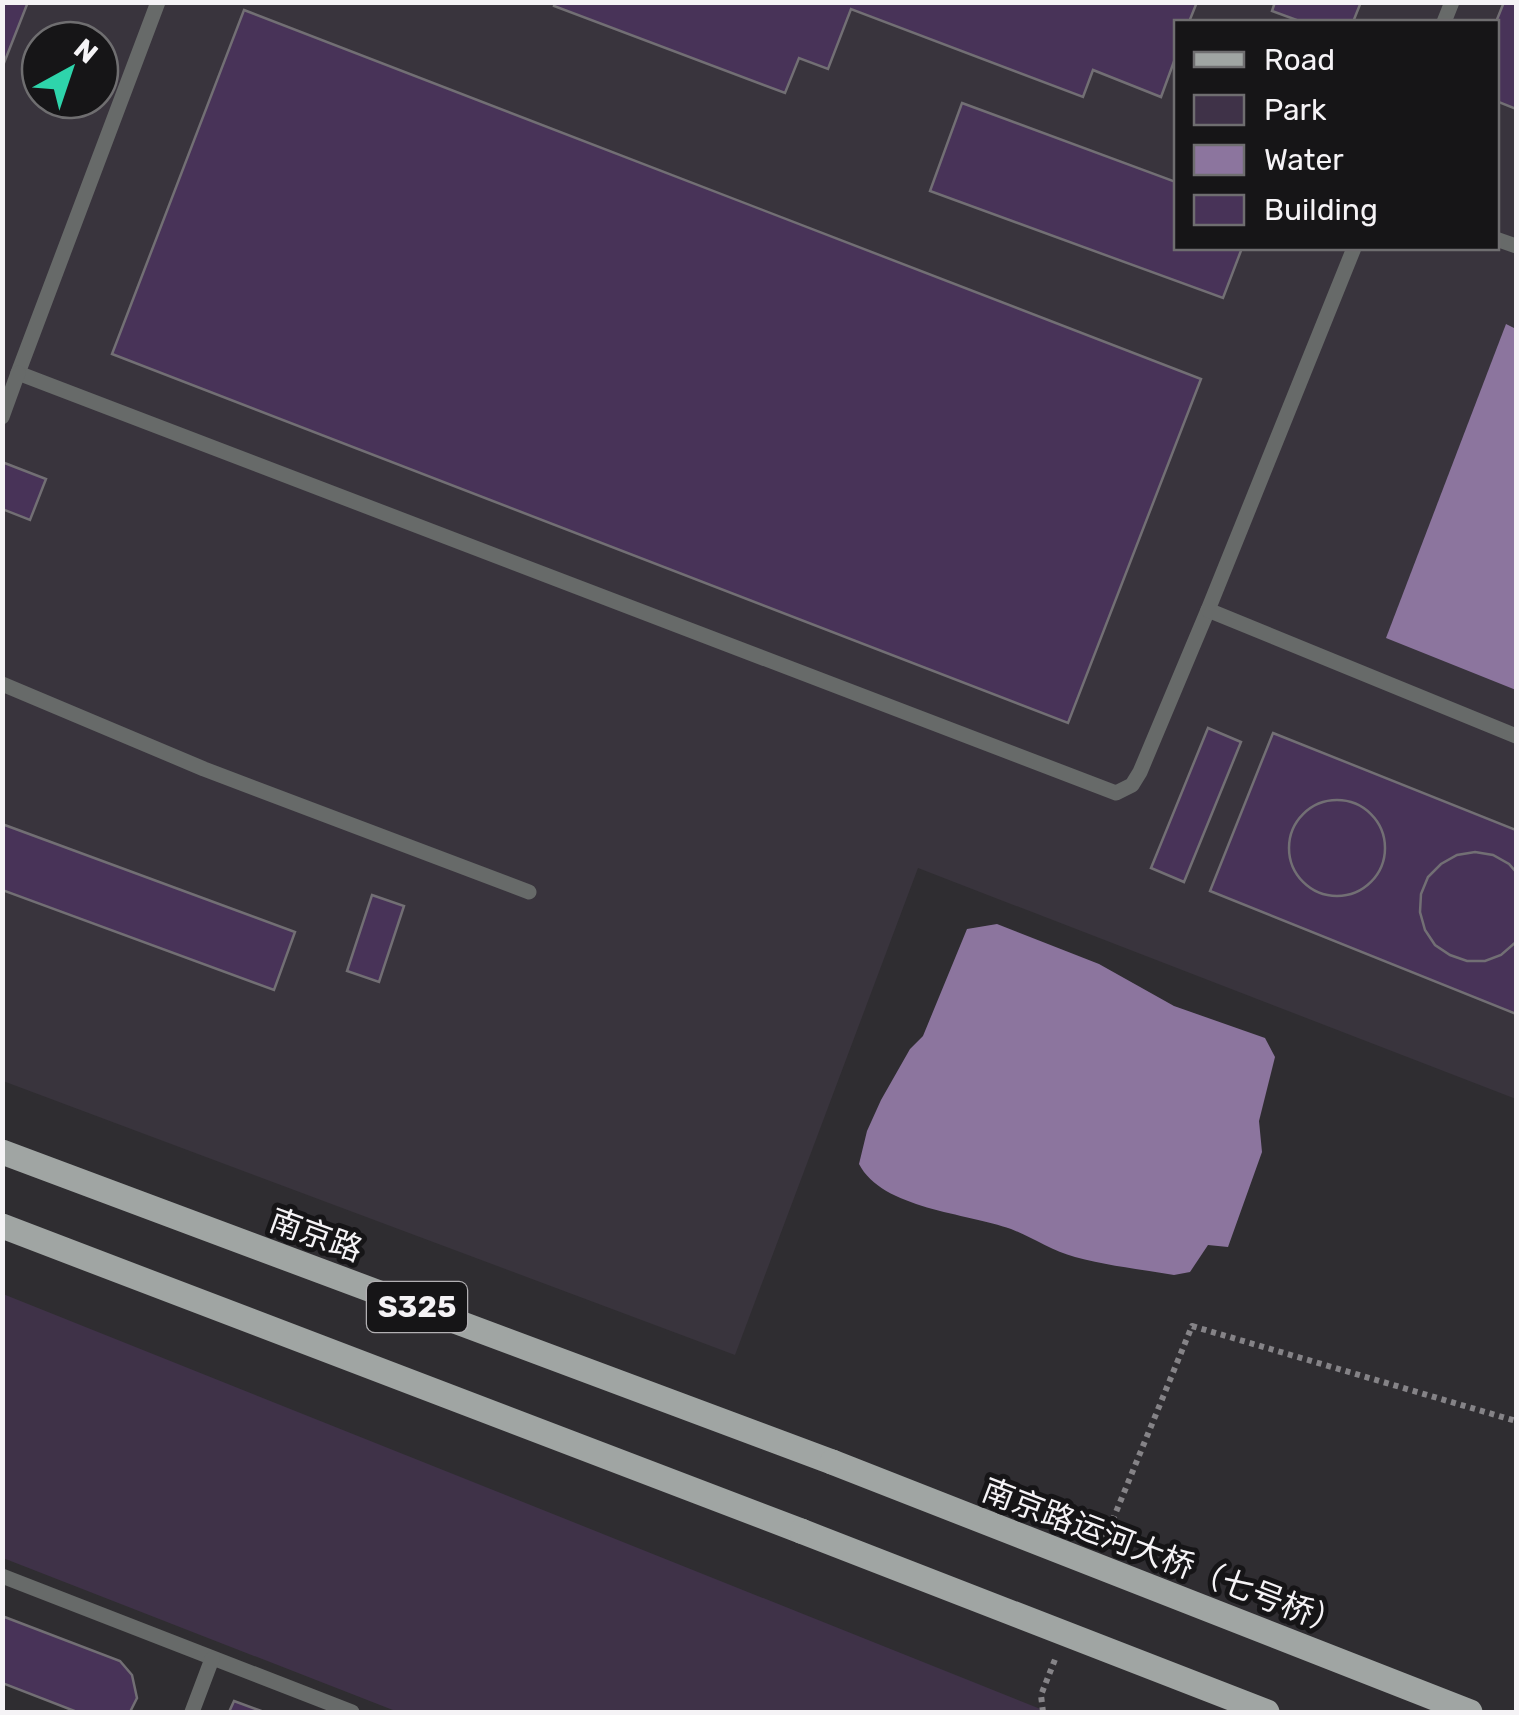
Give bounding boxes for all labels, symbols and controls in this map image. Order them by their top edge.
north arrow [20,20,120,120]
legend [1174,20,1499,250]
text: N [67,32,104,70]
text: Road [1264,42,1335,78]
text: Park [1264,92,1327,128]
text: Water [1264,142,1344,178]
text: Building [1264,192,1378,228]
street label: 南京路 [264,1201,368,1269]
road number: S325 [367,1282,467,1332]
street label: 南京路运河大桥（七号桥） [977,1470,1349,1644]

